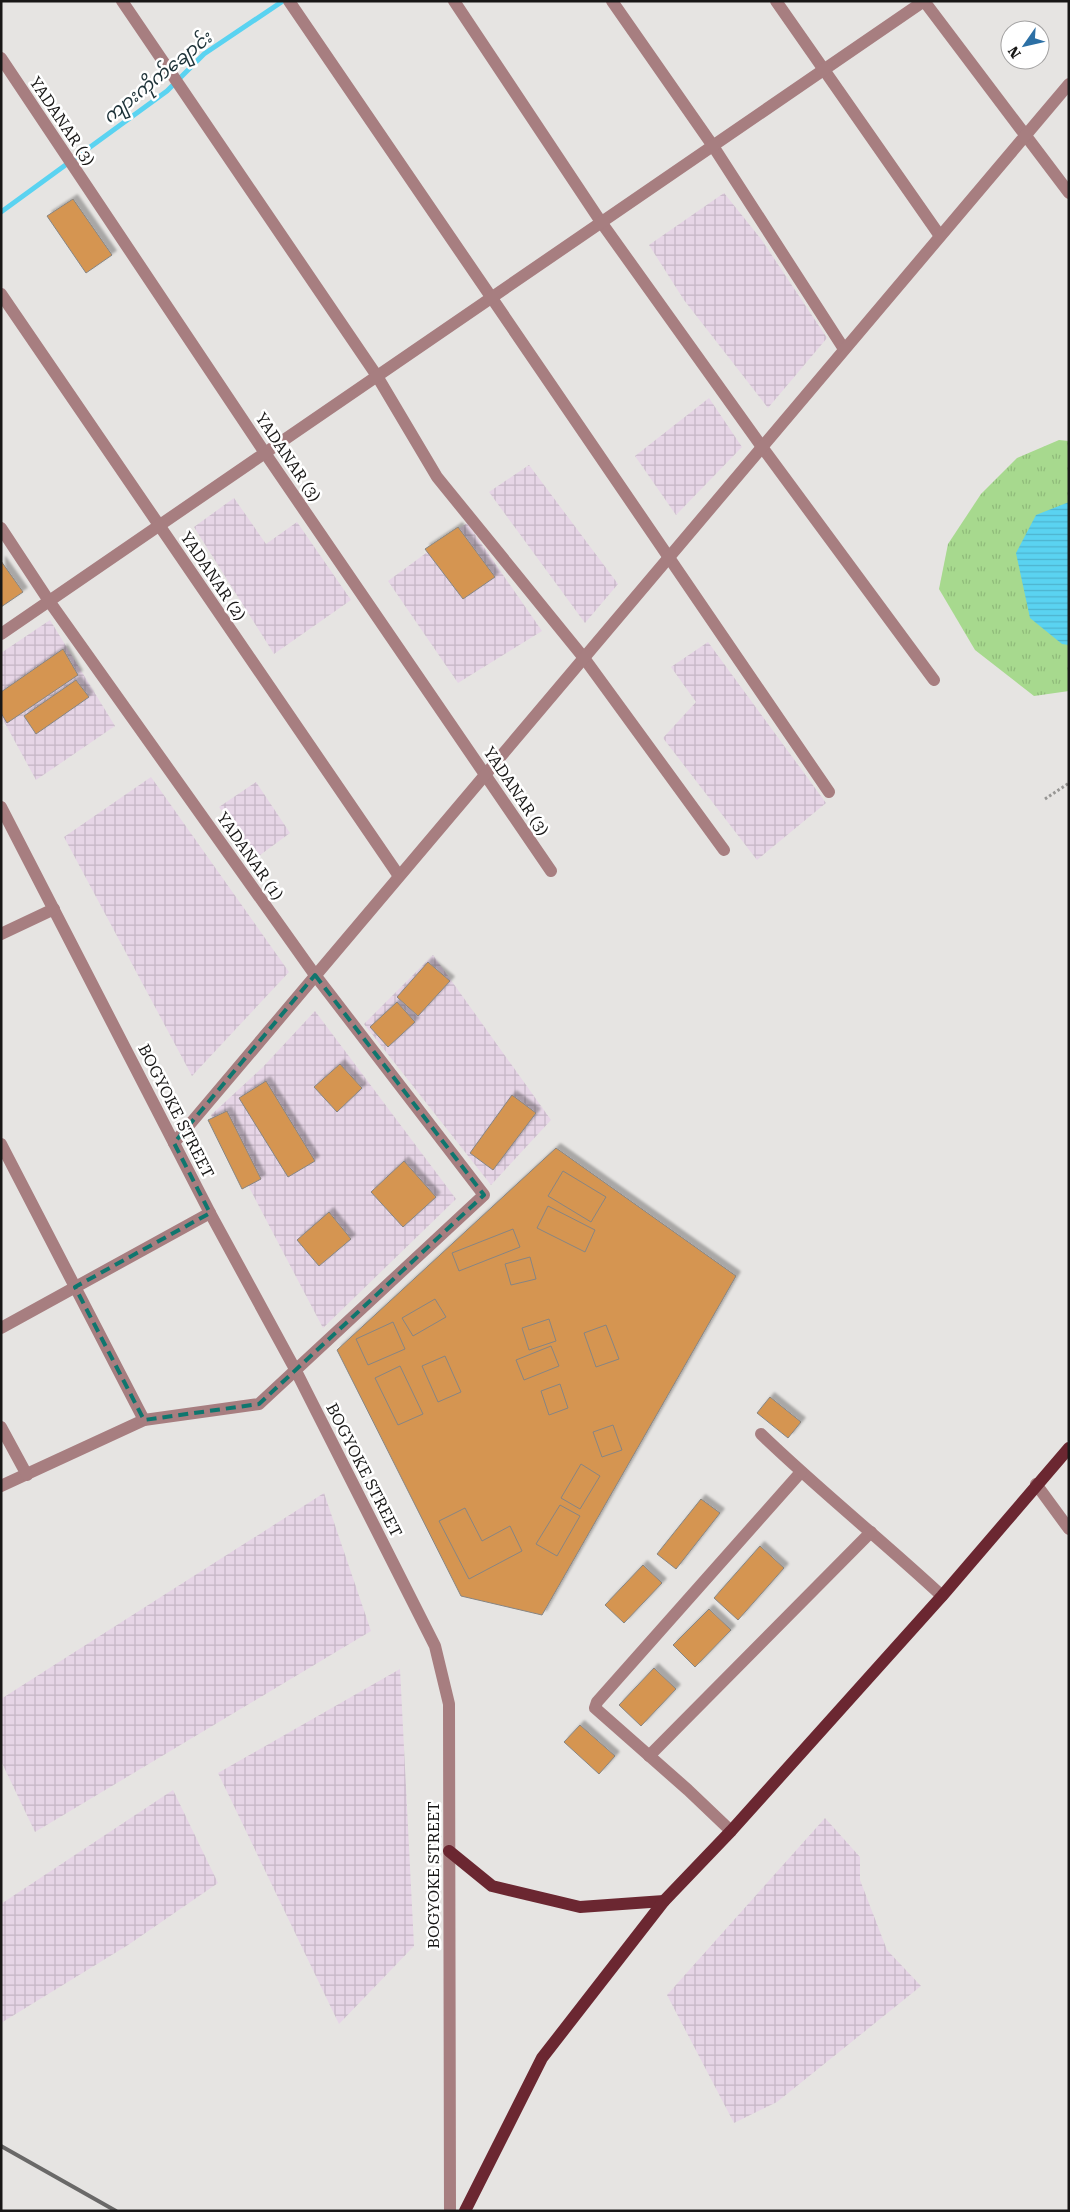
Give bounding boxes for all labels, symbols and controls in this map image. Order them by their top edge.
north arrow [1000,20,1050,70]
water label: ကျားကိုက်ချောင်း [97,24,220,131]
text: N [1004,43,1024,61]
street label: YADANAR (3) [25,73,99,169]
street label: YADANAR (3) [251,409,325,505]
street label: YADANAR (2) [176,528,250,624]
street label: YADANAR (3) [479,743,553,839]
street label: YADANAR (1) [213,808,287,904]
street label: BOGYOKE STREET [134,1041,218,1181]
street label: BOGYOKE STREET [322,1400,406,1540]
street label: BOGYOKE STREET [424,1801,443,1949]

